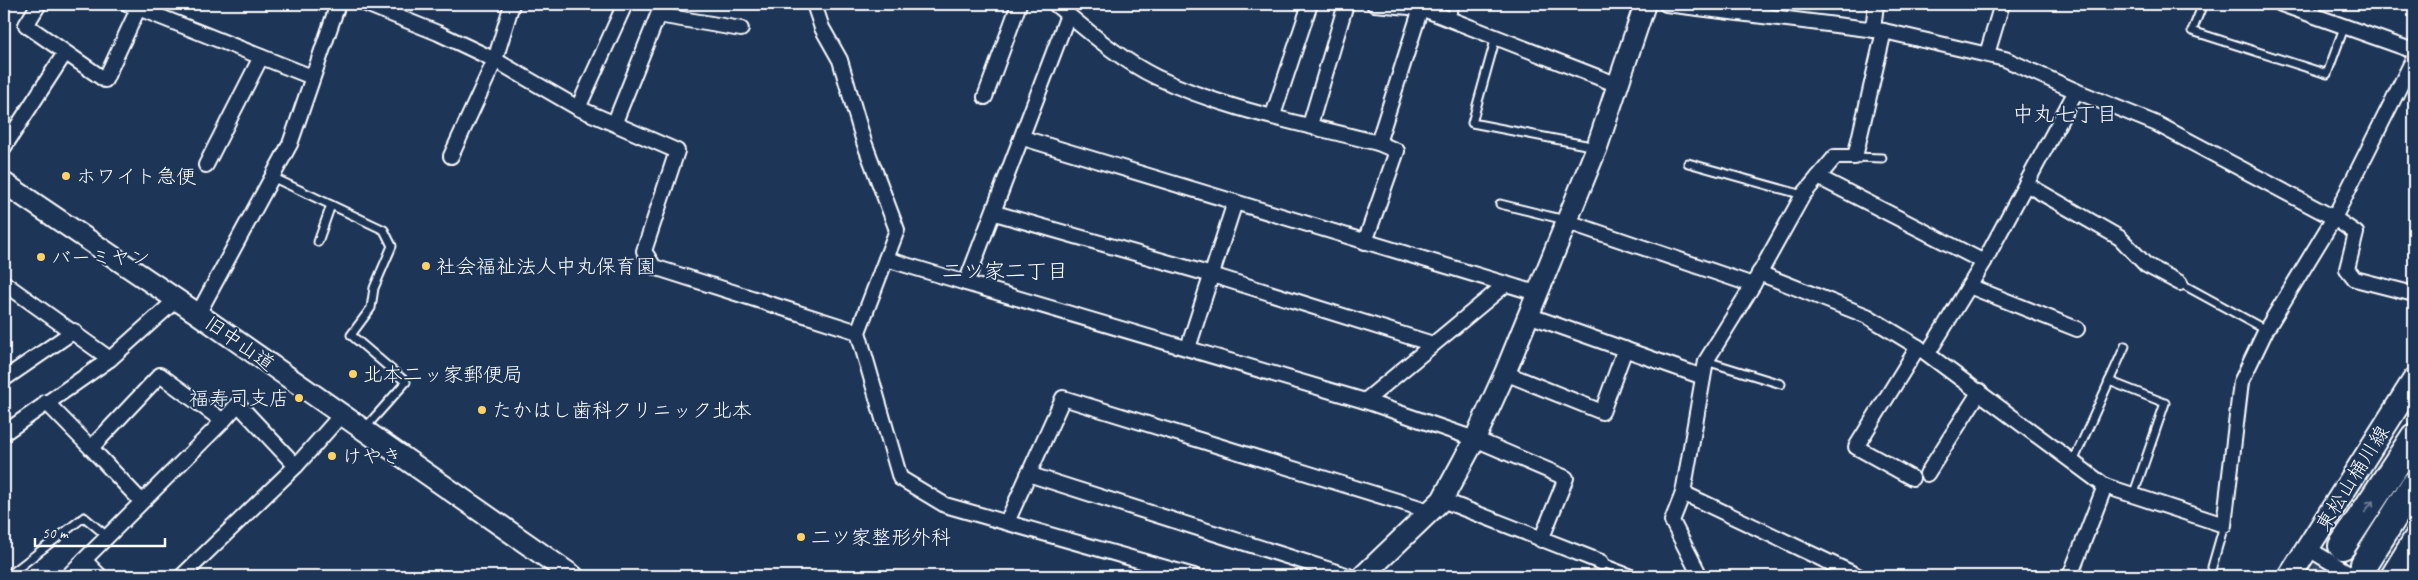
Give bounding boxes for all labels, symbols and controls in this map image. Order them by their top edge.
district label: 中丸七丁目 [2013,101,2118,127]
place label: ホワイト急便 [76,164,196,189]
marker: ホワイト急便 [60,170,72,182]
place label: バーミヤン [51,245,151,270]
marker: バーミヤン [35,251,47,263]
place label: 社会福祉法人中丸保育園 [436,254,656,279]
district label: 二ツ家二丁目 [942,258,1068,284]
marker: 社会福祉法人中丸保育園 [420,260,432,272]
street label: 旧中山道 [200,310,280,377]
place label: 北本二ッ家郵便局 [363,362,523,387]
marker: 北本二ッ家郵便局 [347,368,359,380]
place label: 福寿司支店 [189,386,289,411]
marker: 福寿司支店 [293,392,305,404]
place label: たかはし歯科クリニック北本 [492,398,752,423]
marker: たかはし歯科クリニック北本 [476,404,488,416]
street label: 東松山桶川線 [2310,421,2395,536]
place label: けやき [342,444,402,469]
marker: けやき [326,450,338,462]
one-way arrow [2364,499,2374,513]
scale bar [35,515,165,547]
text: 50 m [42,524,69,543]
place label: 二ツ家整形外科 [811,525,951,550]
marker: 二ツ家整形外科 [795,531,807,543]

